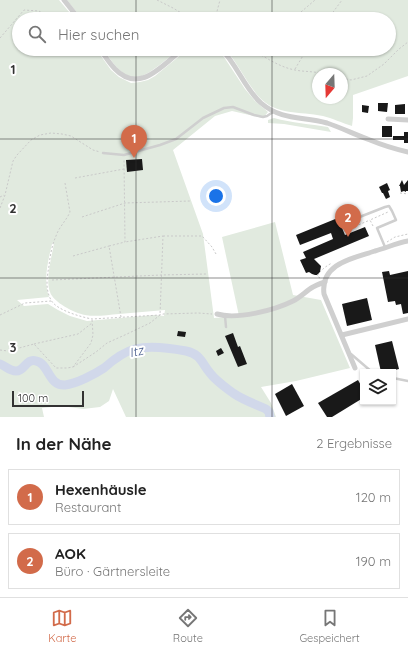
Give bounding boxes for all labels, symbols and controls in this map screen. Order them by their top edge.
search box [12,12,396,56]
icon: search [26,23,48,45]
text: Hier suchen [58,25,139,44]
text: 1 [10,61,16,77]
north arrow [312,68,348,104]
pin: 1 [121,125,147,158]
your location [206,186,226,206]
text: 2 [9,200,17,216]
pin: 2 [335,204,361,237]
text: 3 [10,339,17,355]
water label: Itz [127,341,146,360]
map controls [360,369,396,405]
button: layers [360,369,396,405]
scale bar [12,389,84,408]
text: 100 m [18,391,48,405]
text: In der Nähe [16,433,112,454]
text: 2 Ergebnisse [316,435,392,451]
text: Hexenhäusle [55,480,147,499]
text: 1 [27,489,33,505]
text: 120 m [356,489,391,505]
text: Restaurant [55,499,121,515]
text: AOK [55,544,86,563]
text: 2 [26,553,34,569]
text: 190 m [356,553,391,569]
text: Büro · Gärtnersleite [55,563,170,579]
tab: Karte [48,607,76,645]
tab: Route [173,607,203,645]
tab: Gespeichert [299,607,360,645]

